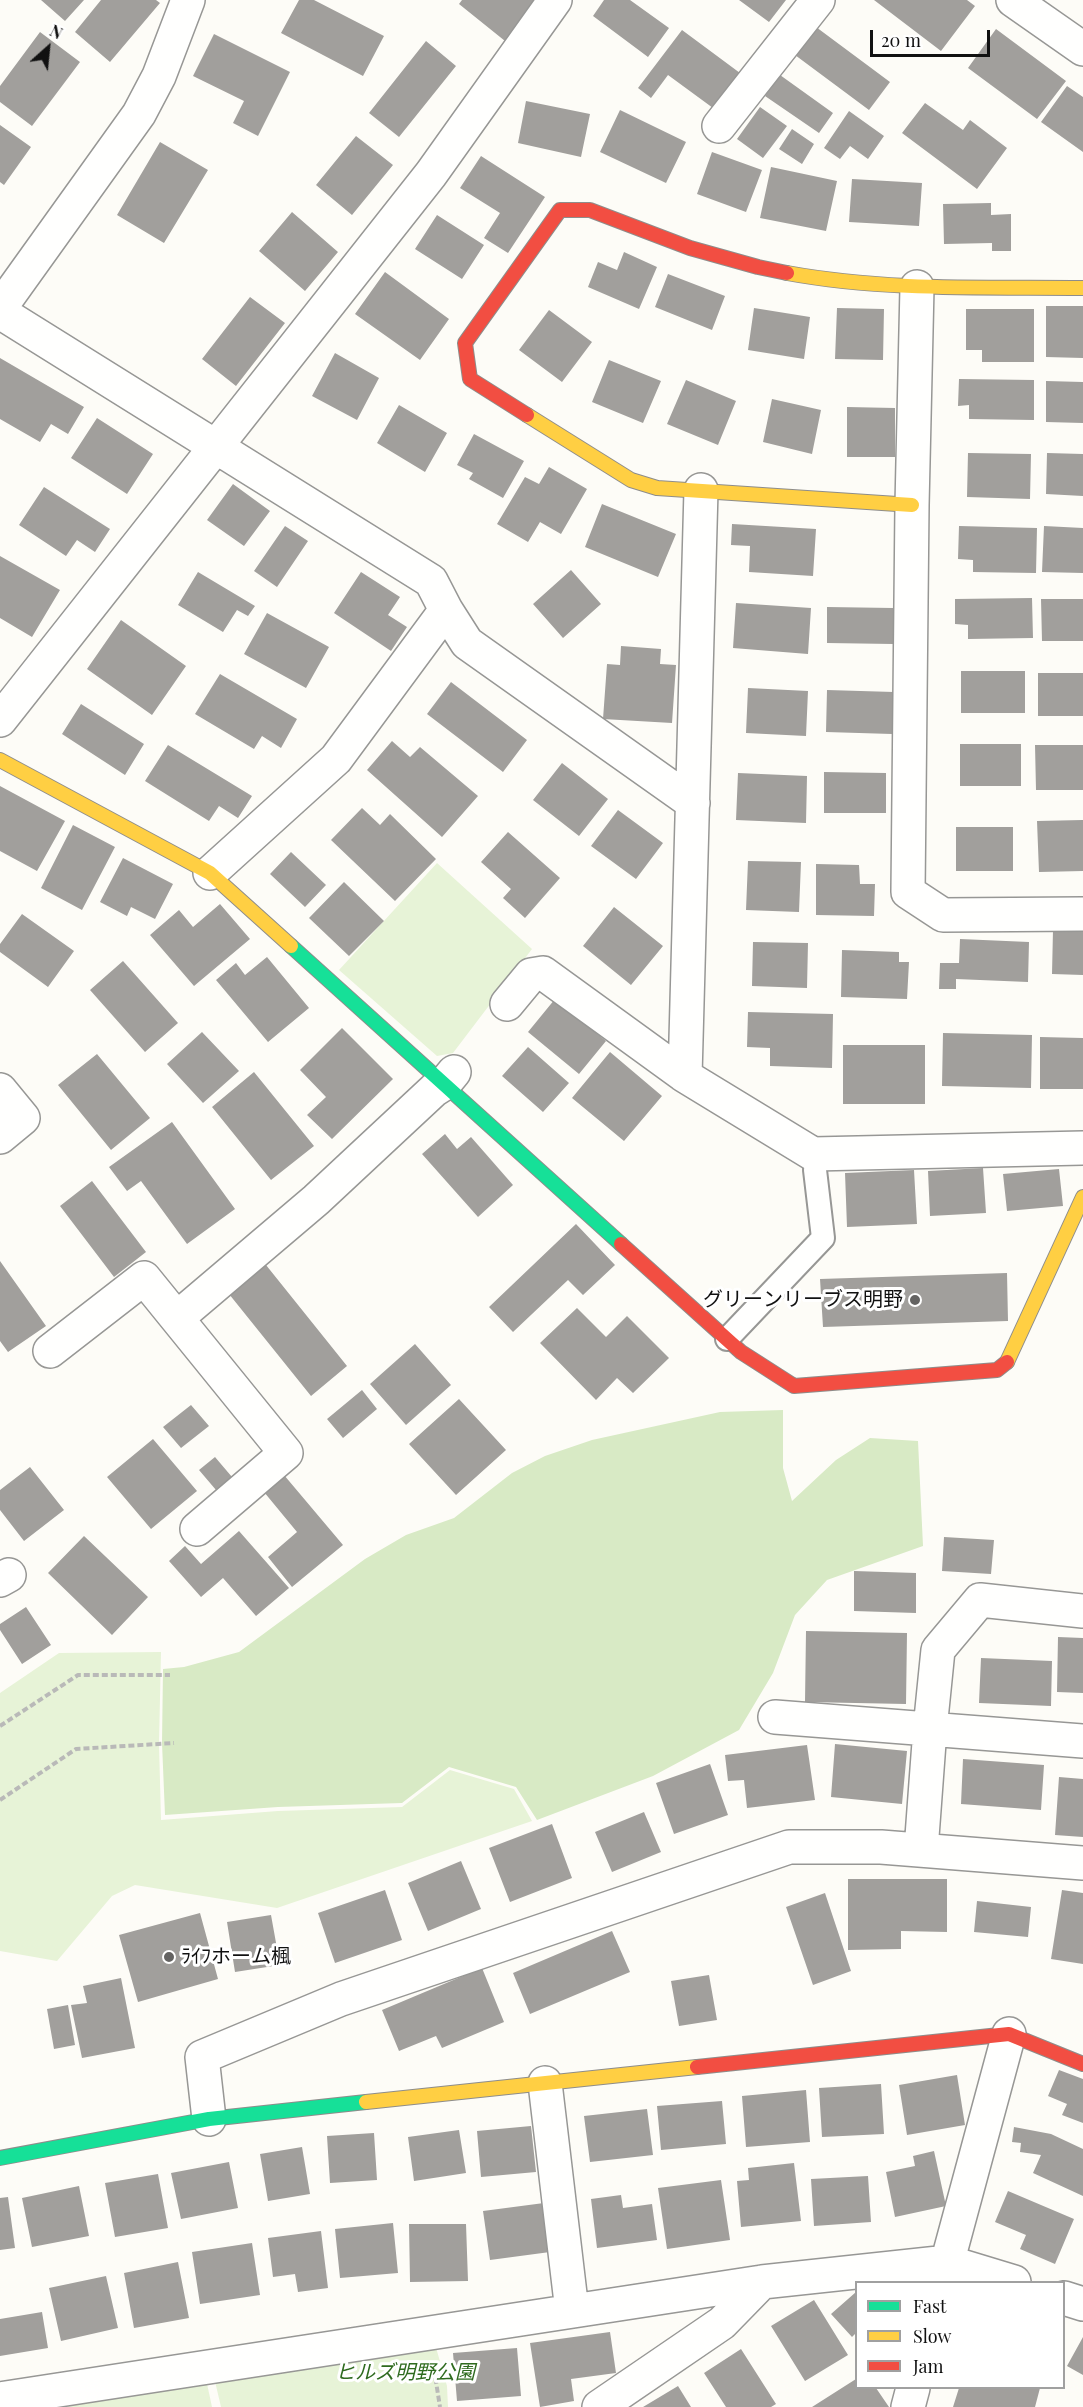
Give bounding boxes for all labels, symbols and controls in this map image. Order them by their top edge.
north arrow [18,18,78,78]
scale bar [873,18,993,56]
text: N [46,20,66,43]
text: 20 m [881,28,921,52]
place label: グリーンリーブス明野 [703,1288,903,1312]
marker: グリーンリーブス明野 [908,1293,922,1307]
place label: ﾗｲﾌホーム楓 [181,1945,291,1969]
marker: ﾗｲﾌホーム楓 [162,1950,176,1964]
legend [855,2281,1065,2389]
text: Fast [913,2294,946,2318]
text: Slow [913,2324,951,2348]
text: Jam [913,2354,943,2378]
park label: ヒルズ明野公園 [335,2361,475,2385]

